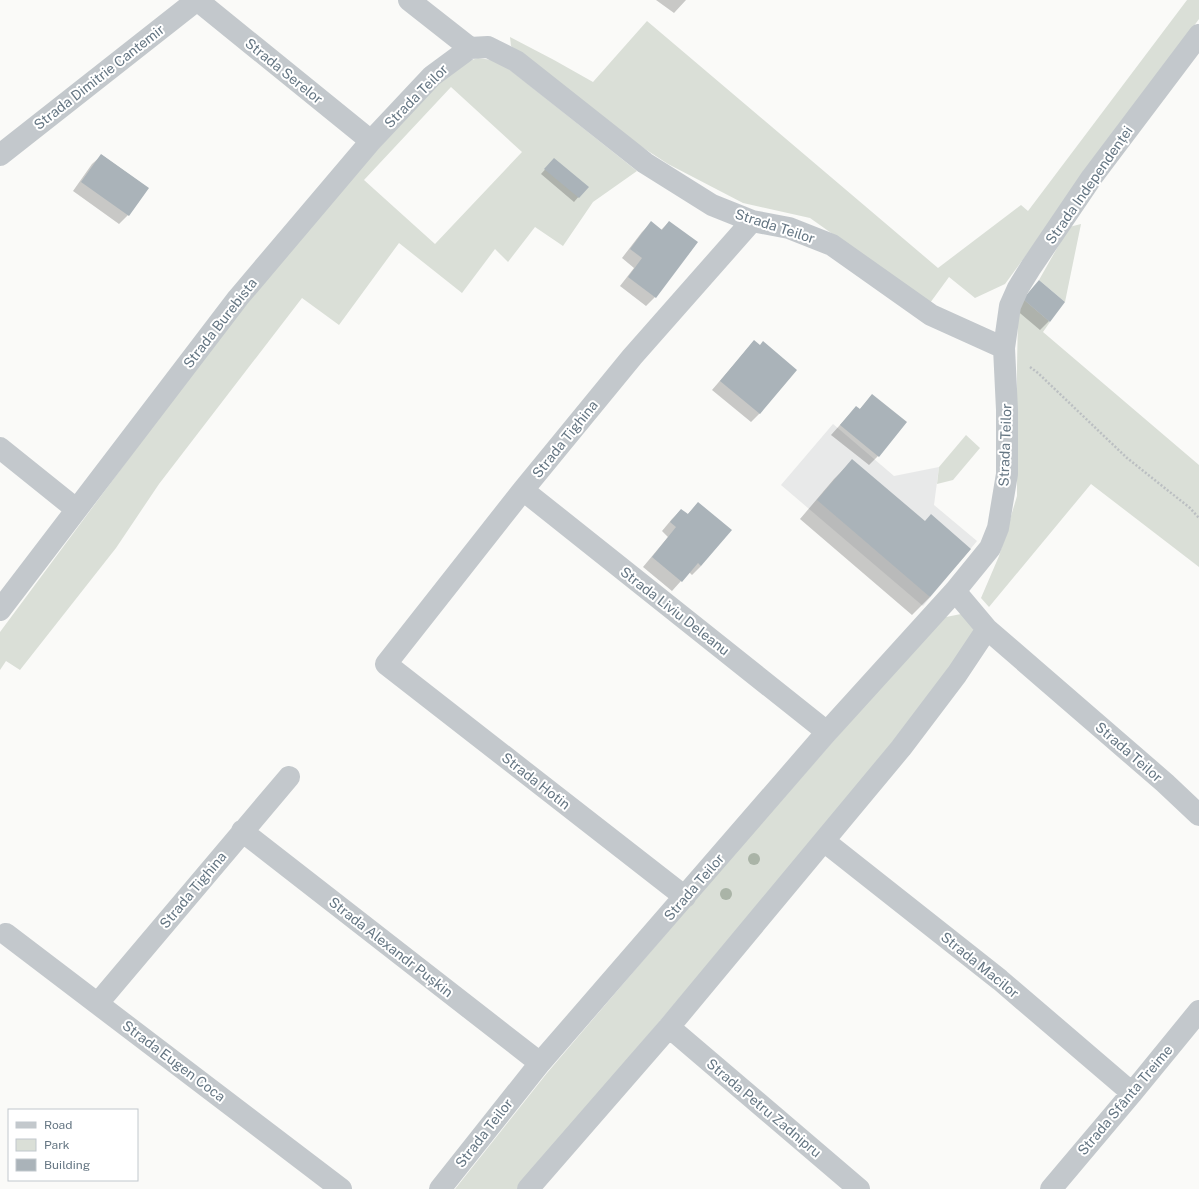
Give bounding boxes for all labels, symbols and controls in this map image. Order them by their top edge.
street label: Strada Dimitrie Cantemir [31,21,167,133]
street label: Strada Serelor [242,35,326,107]
street label: Strada Teilor [381,61,451,131]
street label: Strada Independenței [1042,123,1136,247]
street label: Strada Teilor [733,206,817,246]
street label: Strada Burebista [180,275,260,371]
street label: Strada Tighina [529,397,601,481]
street label: Strada Teilor [996,403,1014,487]
street label: Strada Liviu Deleanu [617,563,733,659]
street label: Strada Teilor [1092,719,1166,785]
street label: Strada Hotin [499,749,573,813]
street label: Strada Tighina [156,849,230,931]
street label: Strada Teilor [661,850,727,924]
street label: Strada Alexandr Pușkin [326,894,456,1000]
street label: Strada Macilor [938,929,1022,1001]
street label: Strada Eugen Coca [120,1017,228,1105]
street label: Strada Sfânta Treime [1074,1042,1176,1158]
street label: Strada Petru Zadnipru [703,1055,825,1161]
street label: Strada Teilor [452,1095,516,1171]
legend [8,1109,138,1181]
text: Road [44,1118,72,1132]
text: Park [44,1138,70,1152]
text: Building [44,1158,90,1172]

